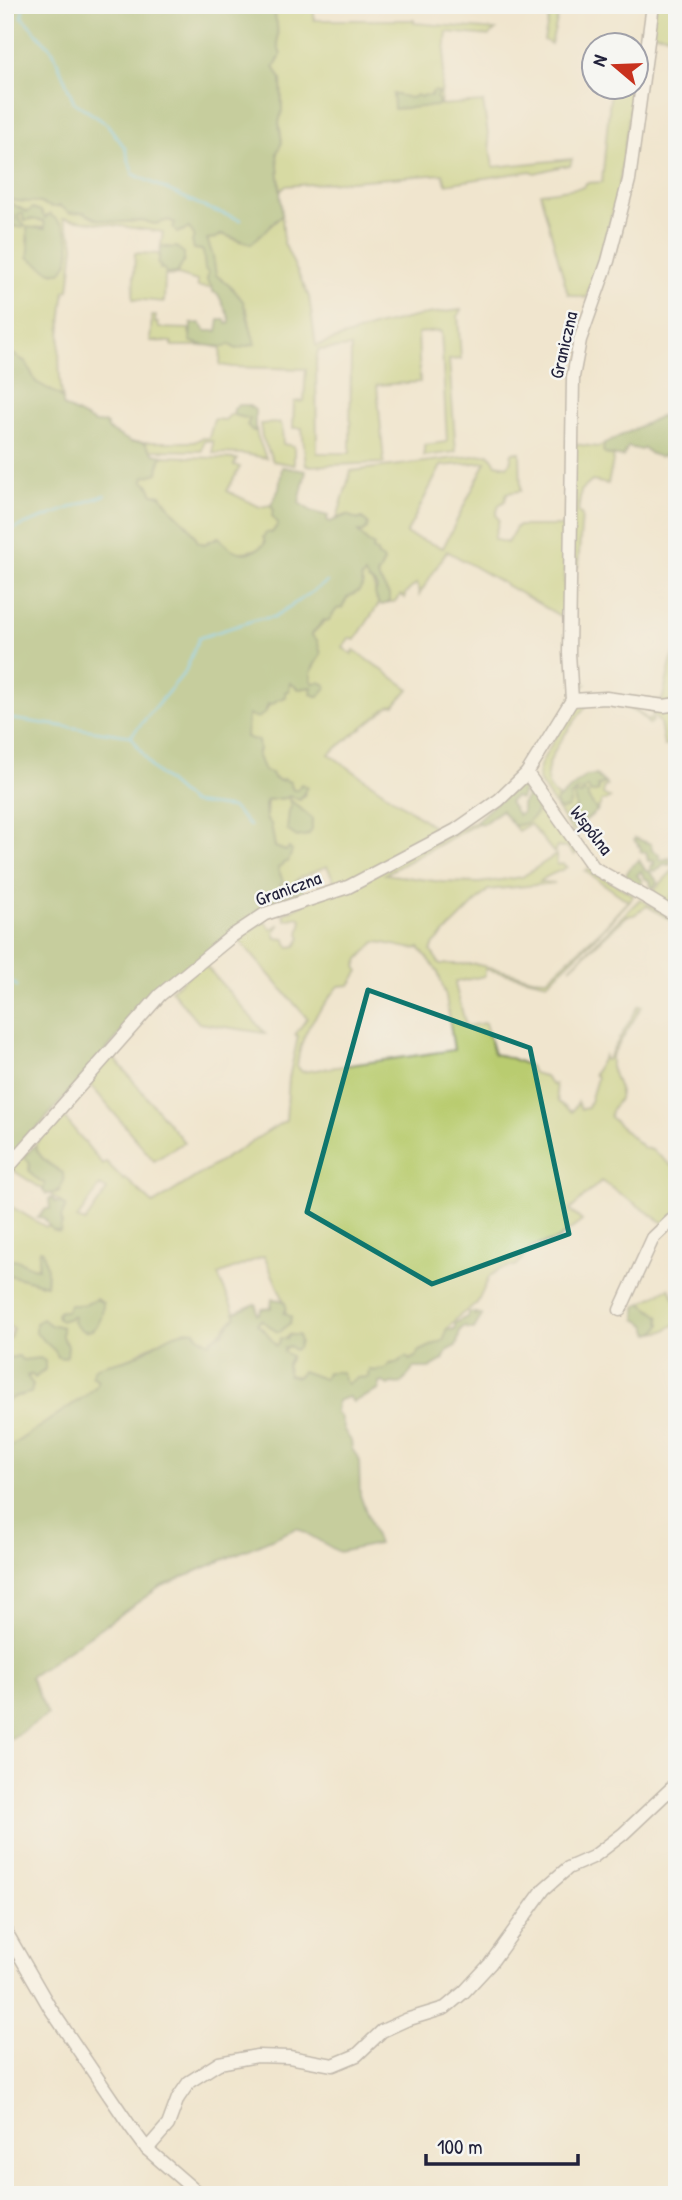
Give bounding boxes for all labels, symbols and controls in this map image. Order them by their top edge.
north arrow [580,32,650,102]
text: N [585,51,613,69]
street label: Graniczna [543,308,583,381]
street label: Wspólna [565,800,620,860]
street label: Graniczna [251,864,325,912]
scale bar [426,2123,579,2167]
text: 100 m [437,2132,483,2161]

